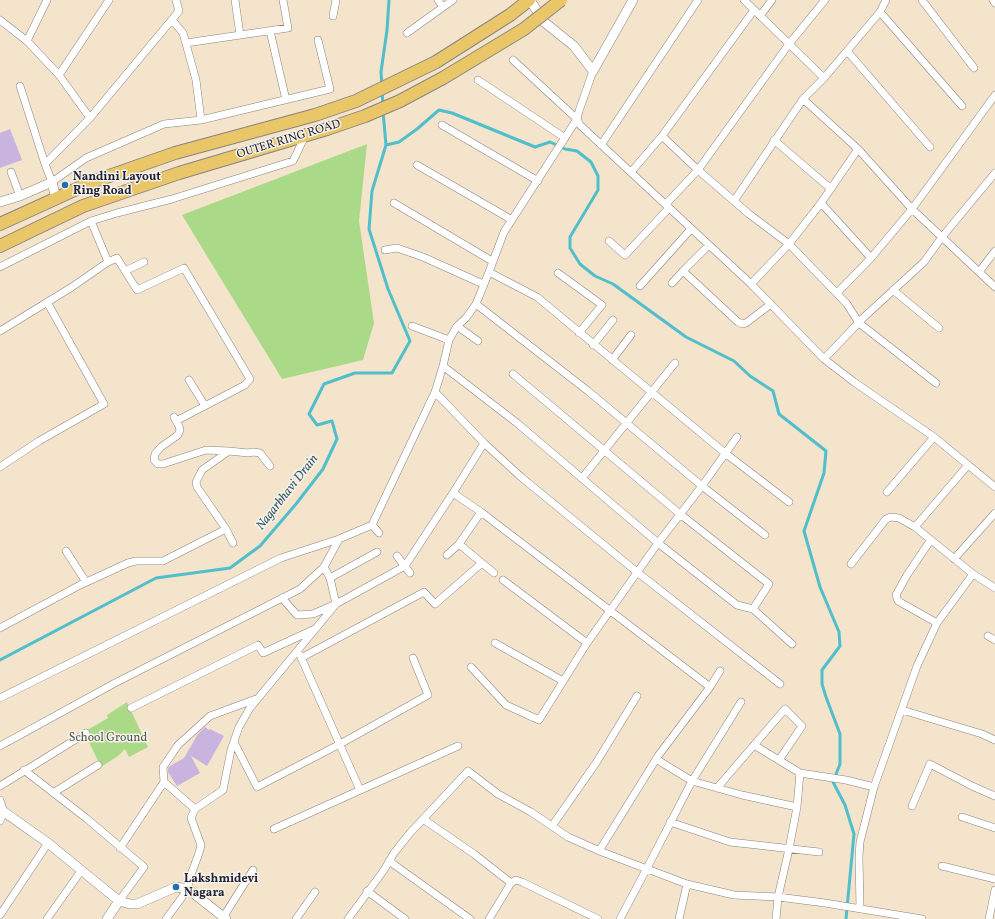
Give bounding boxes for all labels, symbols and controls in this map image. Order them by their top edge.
street label: OUTER RING ROAD [235,117,343,163]
place label: Nandini Layout Ring Road [73,171,161,199]
marker: Nandini Layout Ring Road [60,180,70,190]
water label: Nagarbhavi Drain [254,452,322,534]
park label: School Ground [69,732,147,746]
place label: Lakshmidevi Nagara [184,873,258,901]
marker: Lakshmidevi Nagara [171,882,181,892]

